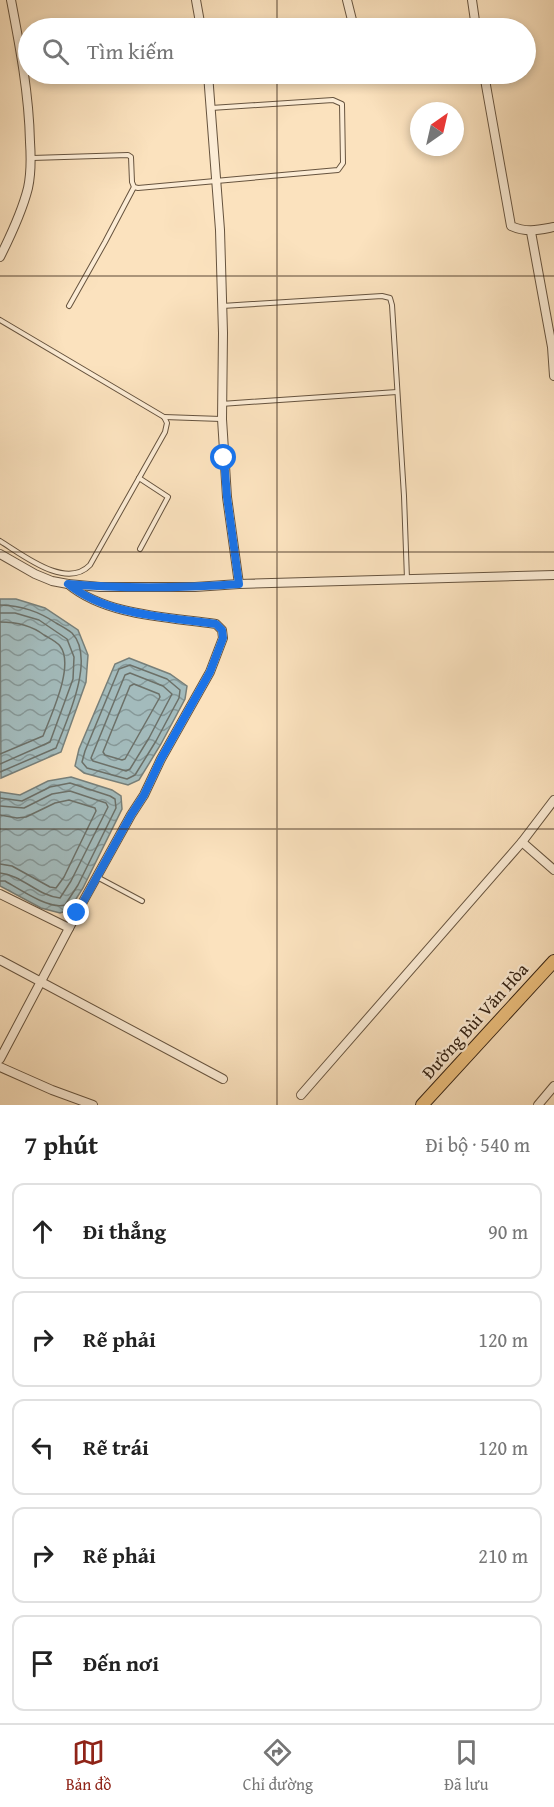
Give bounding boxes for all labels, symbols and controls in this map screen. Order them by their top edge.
search box [18,18,536,84]
icon: search [39,35,72,68]
text: Tìm kiếm [87,35,174,67]
north arrow [410,102,464,156]
route start [210,444,236,470]
route end [63,899,89,925]
street label: Đường Bùi Văn Hòa [415,956,535,1085]
text: 7 phút [24,1125,98,1164]
text: Đi bộ · 540 m [426,1130,530,1159]
icon: ahead [26,1215,59,1248]
text: Đi thẳng [83,1215,166,1247]
text: 90 m [488,1217,528,1246]
icon: right [26,1323,59,1356]
text: Rẽ phải [83,1323,156,1355]
text: 120 m [478,1325,528,1354]
icon: left [26,1431,59,1464]
text: Rẽ trái [83,1431,149,1463]
text: 120 m [478,1433,528,1462]
icon: right [26,1539,59,1572]
text: Rẽ phải [83,1539,156,1571]
text: 210 m [478,1541,528,1570]
icon: arrive [26,1647,59,1680]
text: Đến nơi [83,1647,159,1679]
tab: Bản đồ [66,1736,111,1796]
tab: Chỉ đường [243,1736,313,1796]
tab: Đã lưu [444,1736,488,1796]

